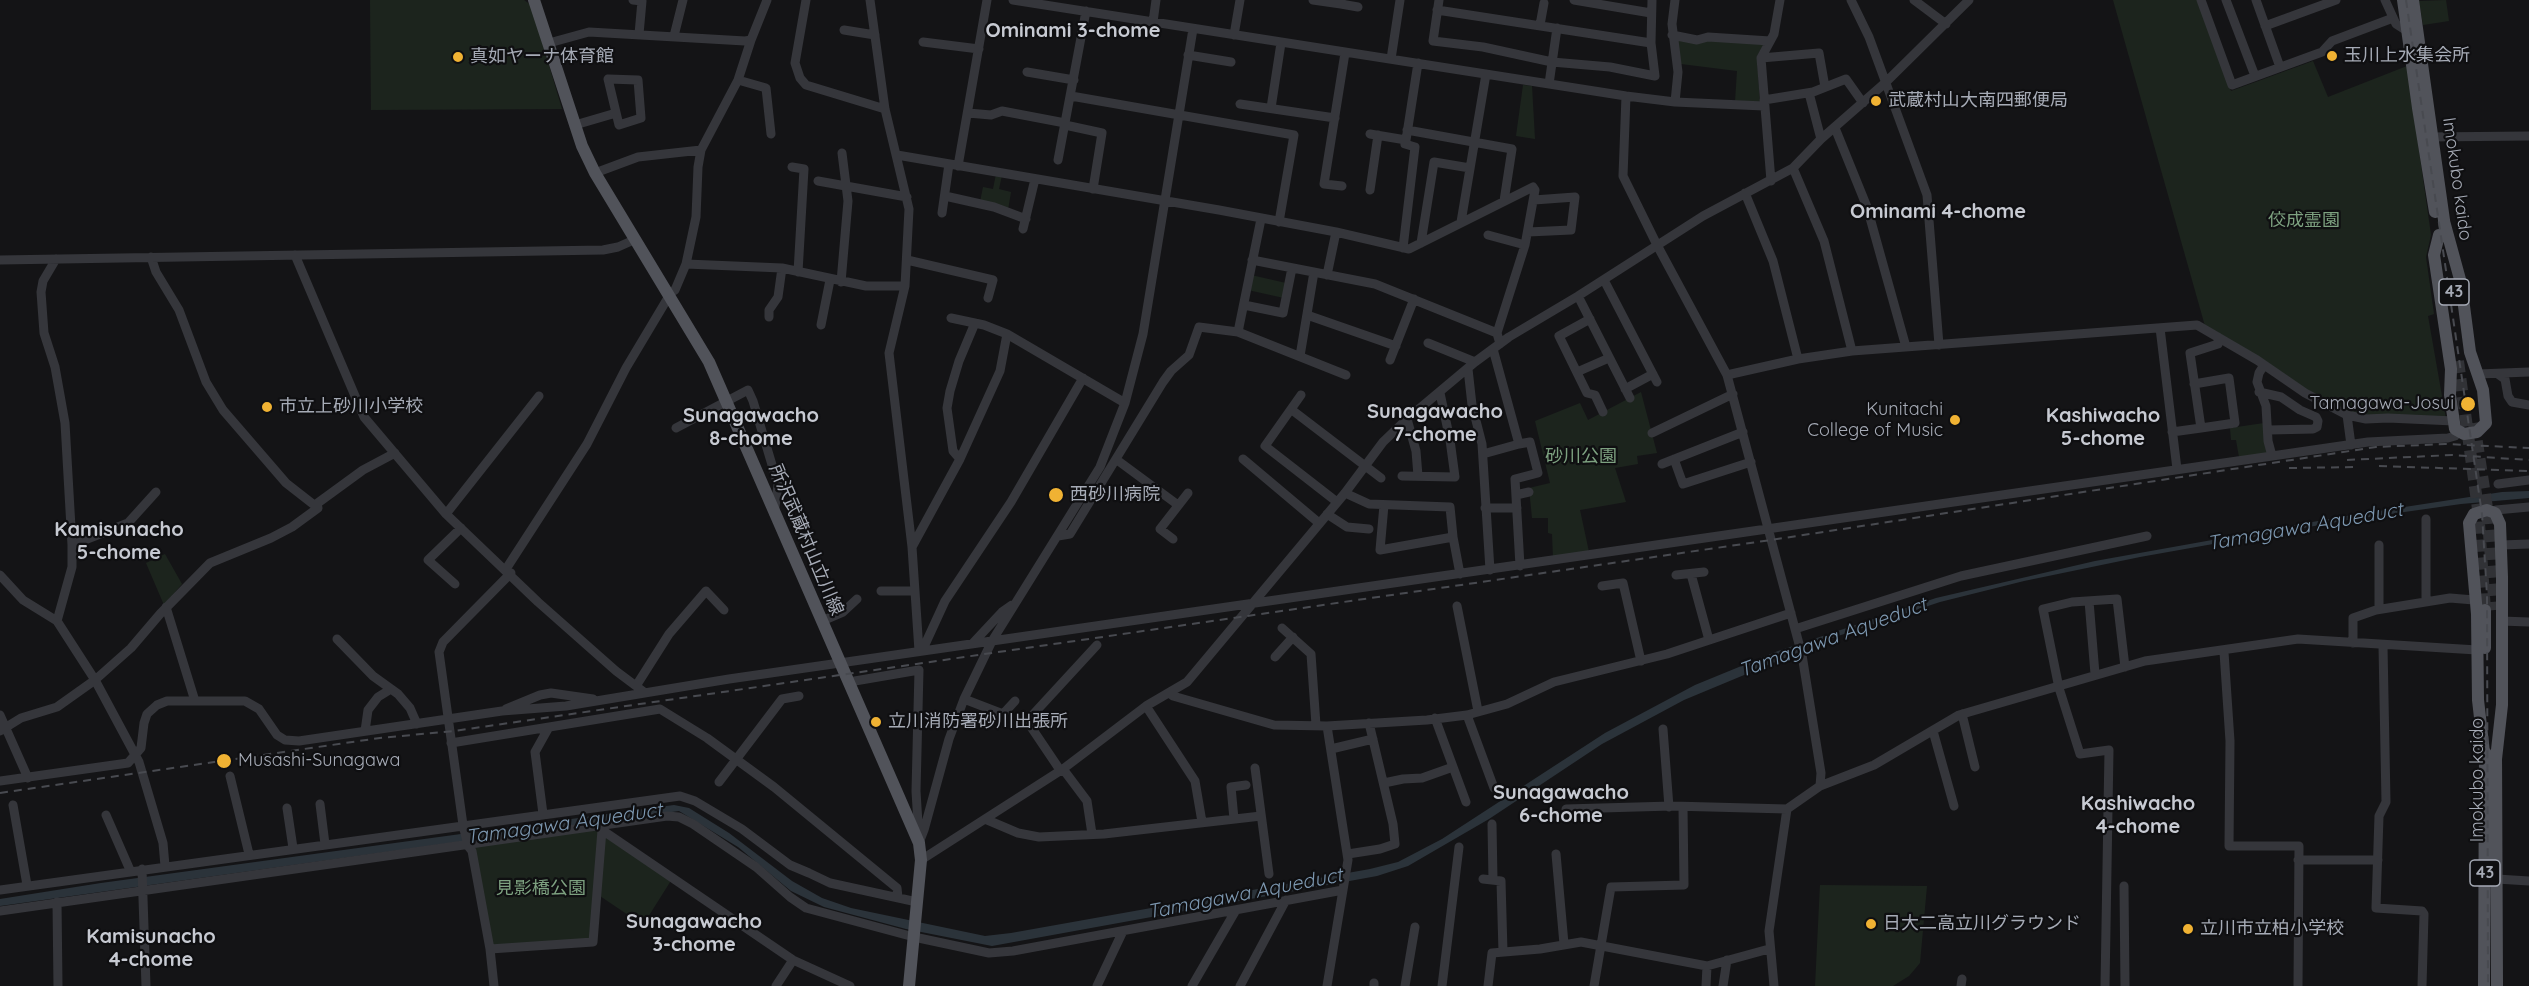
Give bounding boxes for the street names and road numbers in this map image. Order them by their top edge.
street label: Imokubo kaido [2438,116,2476,242]
road number: 43 [2439,279,2469,305]
street label: 所沢武蔵村山立川線 [764,461,848,619]
street label: Imokubo kaido [2467,718,2489,842]
road number: 43 [2470,860,2500,886]

